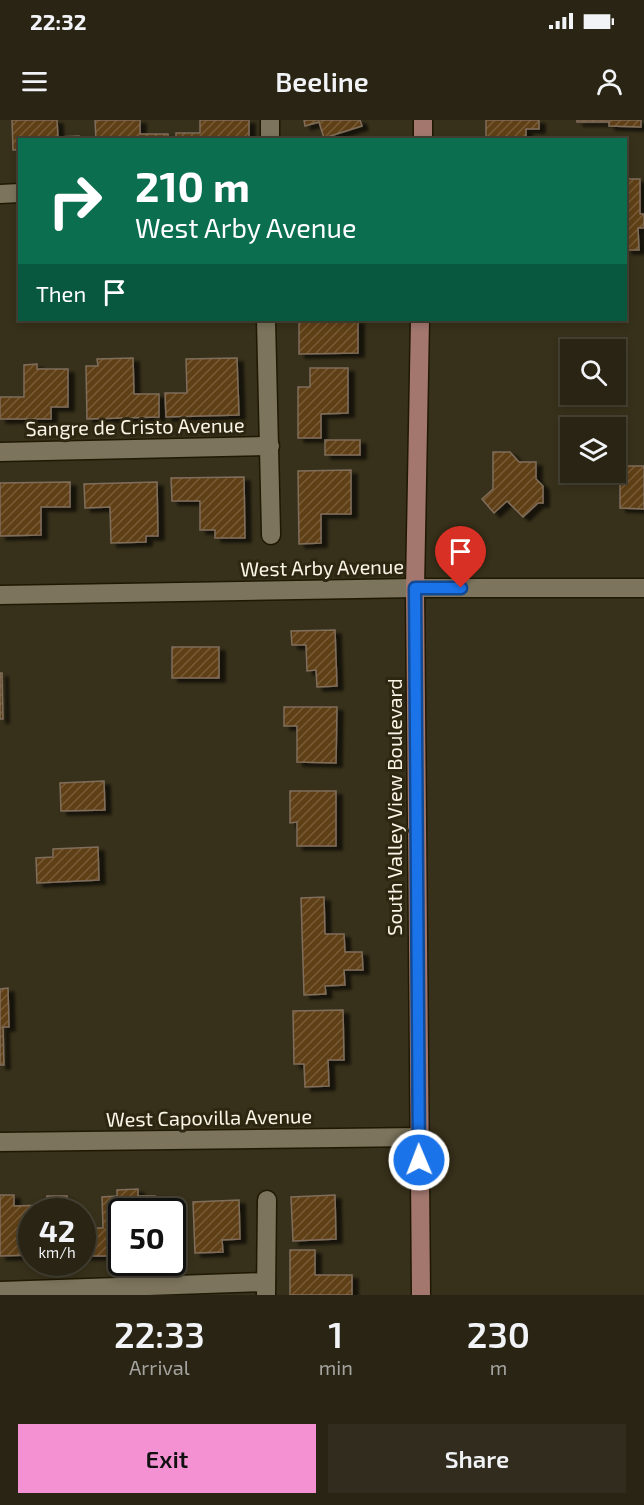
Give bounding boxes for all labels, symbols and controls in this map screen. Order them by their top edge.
text: 22:32 [30,8,86,34]
icon: menu [18,65,51,98]
text: Beeline [275,65,369,97]
icon: person [593,65,626,98]
text: 210 m [135,160,250,210]
icon: right [36,162,114,240]
text: West Arby Avenue [135,211,356,243]
icon: arrive [98,276,131,309]
text: Then [36,280,86,306]
map controls [560,339,626,483]
button: search [560,339,626,405]
street label: Sangre de Cristo Avenue [25,412,245,440]
button: layers [560,417,626,483]
pin [435,526,486,588]
icon: arrive [444,535,477,568]
street label: West Arby Avenue [240,554,404,580]
street label: South Valley View Boulevard [382,678,406,936]
street label: West Capovilla Avenue [106,1103,312,1131]
position arrow [387,1128,451,1192]
speed limit sign: 50 [108,1198,186,1276]
text: 42 [39,1212,75,1248]
text: km/h [38,1243,76,1261]
text: 22:33 [114,1312,205,1355]
text: 1 [328,1312,343,1355]
text: 230 [467,1312,530,1355]
text: Arrival [129,1355,190,1379]
text: min [319,1355,353,1379]
text: m [490,1355,507,1379]
button: Exit [18,1424,316,1493]
button: Share [328,1424,626,1493]

